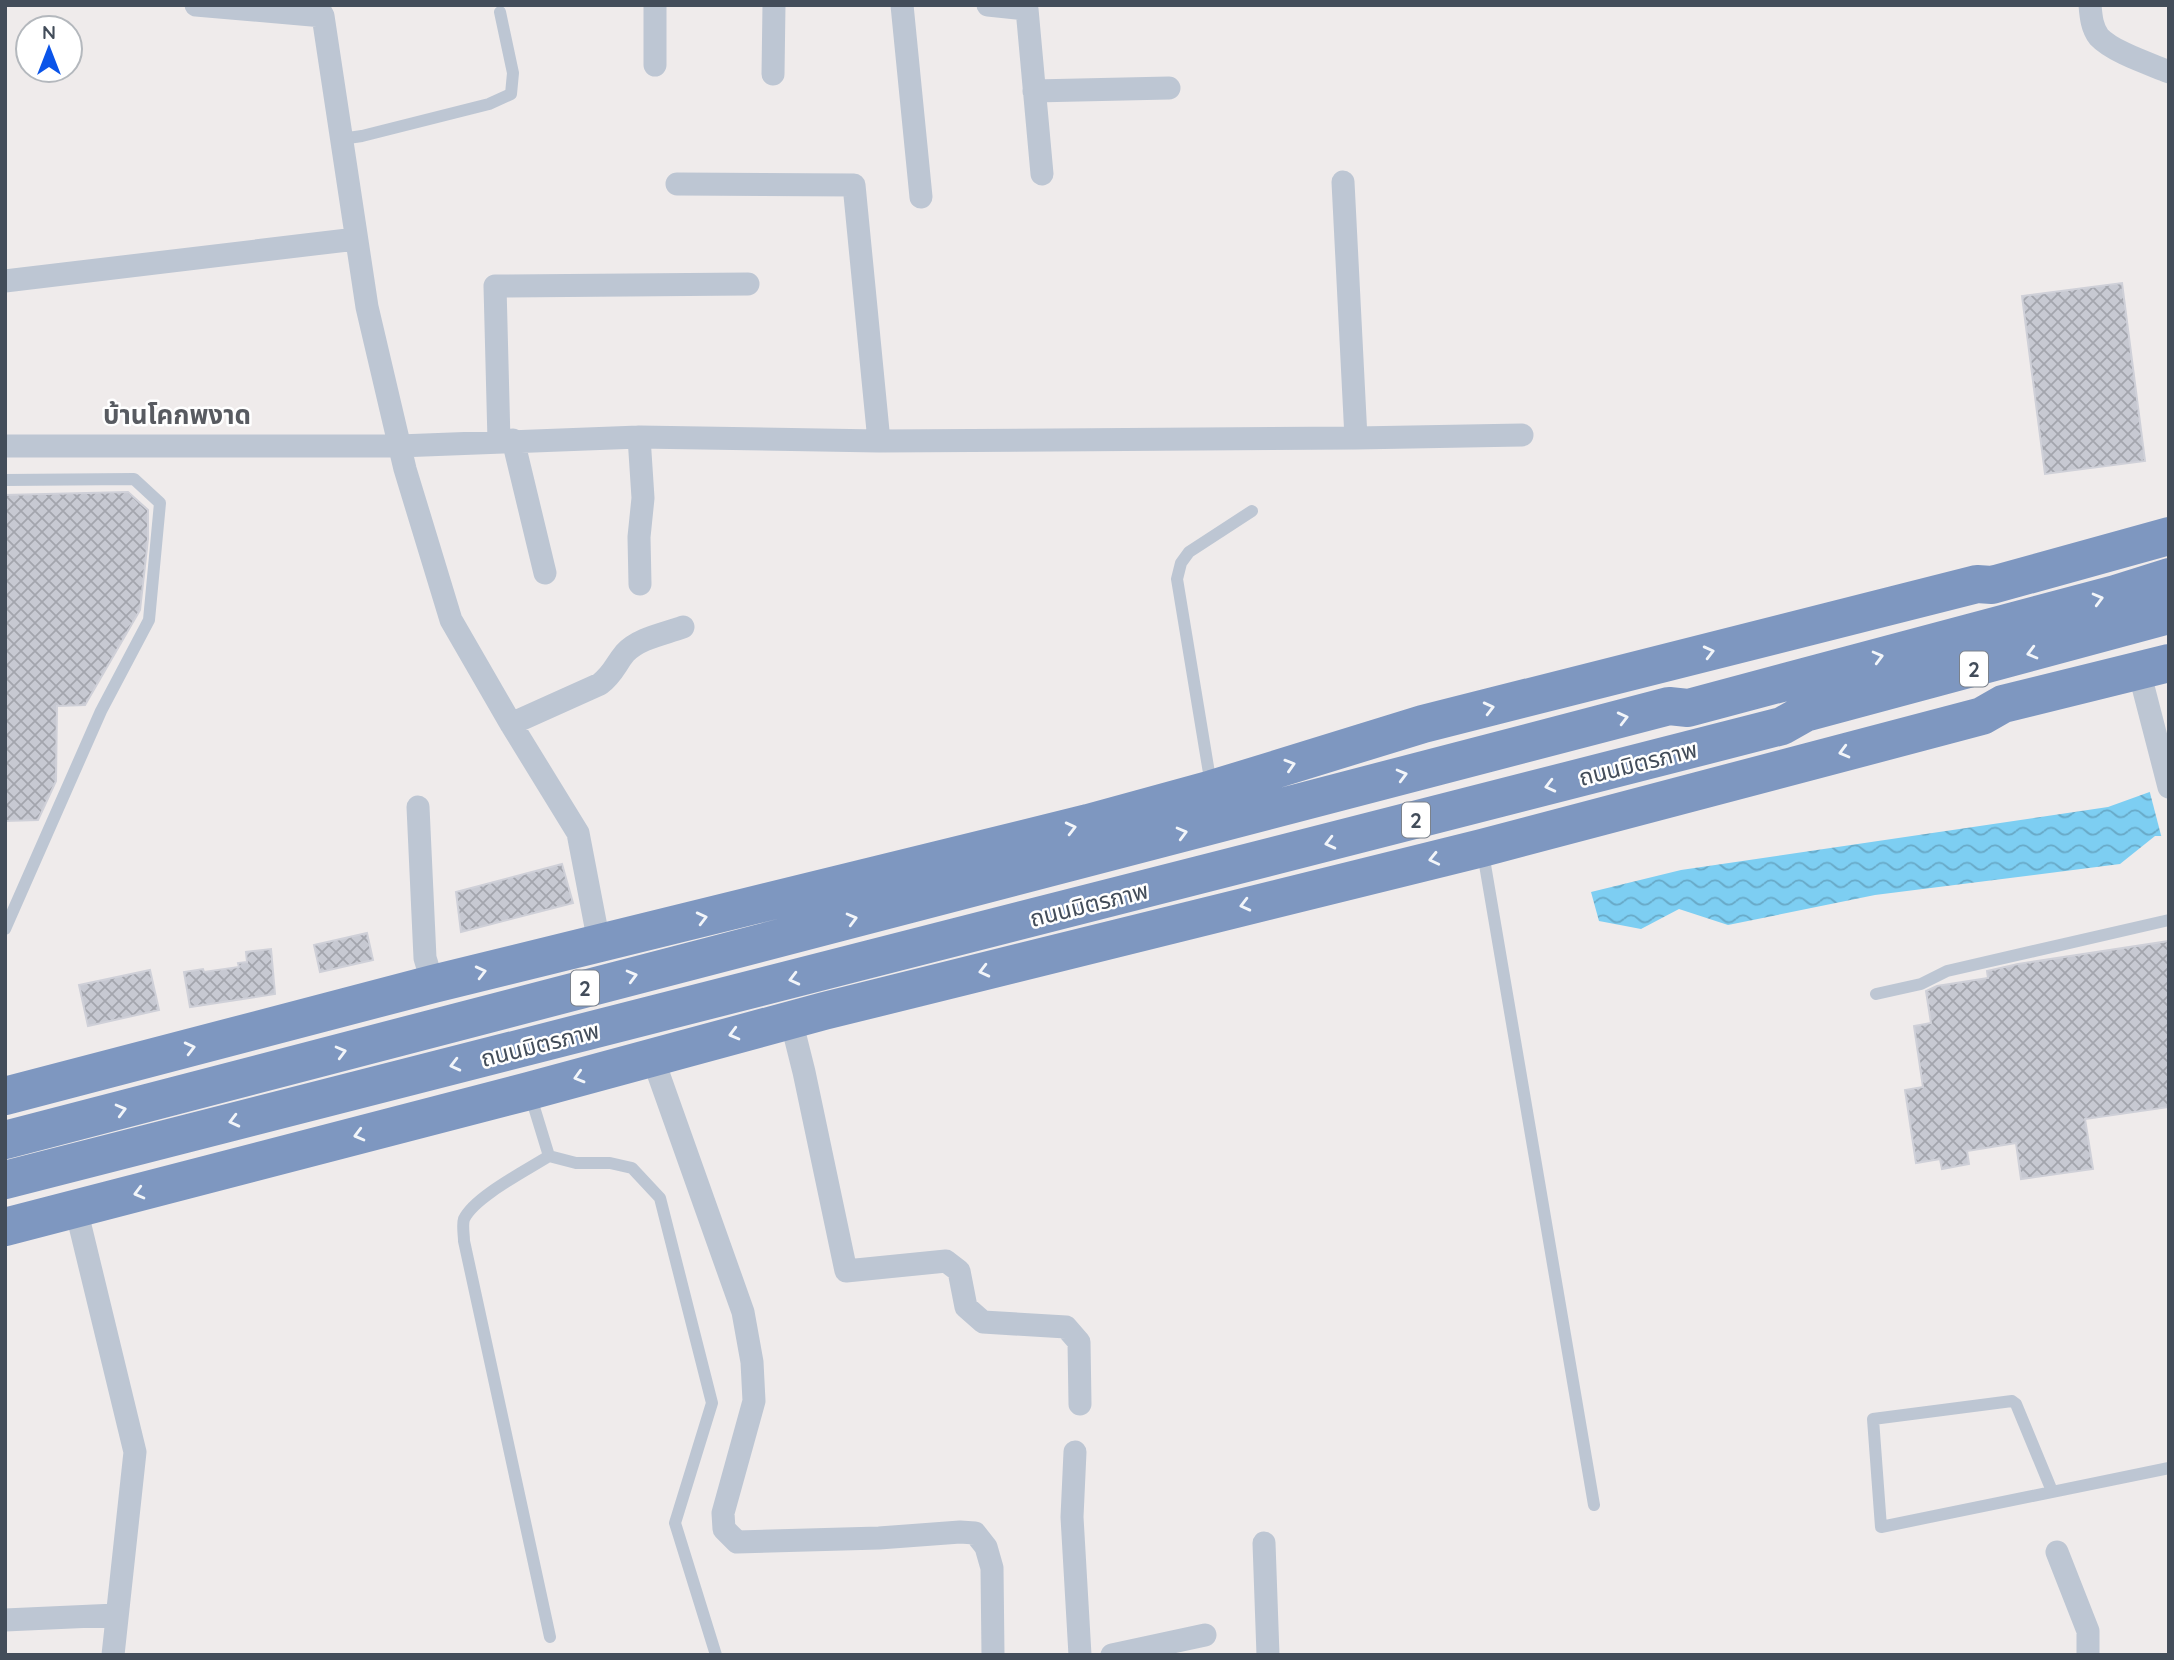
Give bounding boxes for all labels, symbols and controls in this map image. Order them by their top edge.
north arrow [14,14,84,84]
text: N [42,20,56,44]
district label: บ้านโคกพงาด [103,398,251,431]
one-way arrow [2092,593,2104,607]
one-way arrow [2026,645,2038,659]
one-way arrow [1703,646,1715,660]
one-way arrow [1872,651,1884,666]
road number: 2 [1960,652,1988,686]
one-way arrow [1483,702,1495,716]
one-way arrow [1616,712,1628,727]
street label: ถนนมิตรภาพ [1576,734,1700,792]
one-way arrow [1838,744,1850,758]
one-way arrow [1283,759,1295,774]
one-way arrow [1396,769,1408,783]
one-way arrow [1544,778,1556,792]
road number: 2 [1402,802,1430,838]
one-way arrow [1065,822,1077,836]
one-way arrow [1176,827,1188,841]
one-way arrow [1324,835,1336,849]
one-way arrow [1429,851,1441,865]
street label: ถนนมิตรภาพ [1027,875,1151,933]
one-way arrow [1239,897,1251,911]
one-way arrow [696,912,708,926]
one-way arrow [846,913,858,927]
one-way arrow [978,963,990,977]
one-way arrow [475,966,487,980]
road number: 2 [571,970,599,1006]
one-way arrow [626,970,638,984]
one-way arrow [788,971,800,985]
street label: ถนนมิตรภาพ [478,1015,602,1073]
one-way arrow [728,1026,740,1041]
one-way arrow [184,1042,196,1056]
one-way arrow [335,1046,347,1060]
one-way arrow [449,1057,461,1071]
one-way arrow [573,1069,585,1083]
one-way arrow [115,1104,127,1118]
one-way arrow [229,1113,241,1127]
one-way arrow [353,1127,365,1141]
one-way arrow [133,1185,145,1199]

